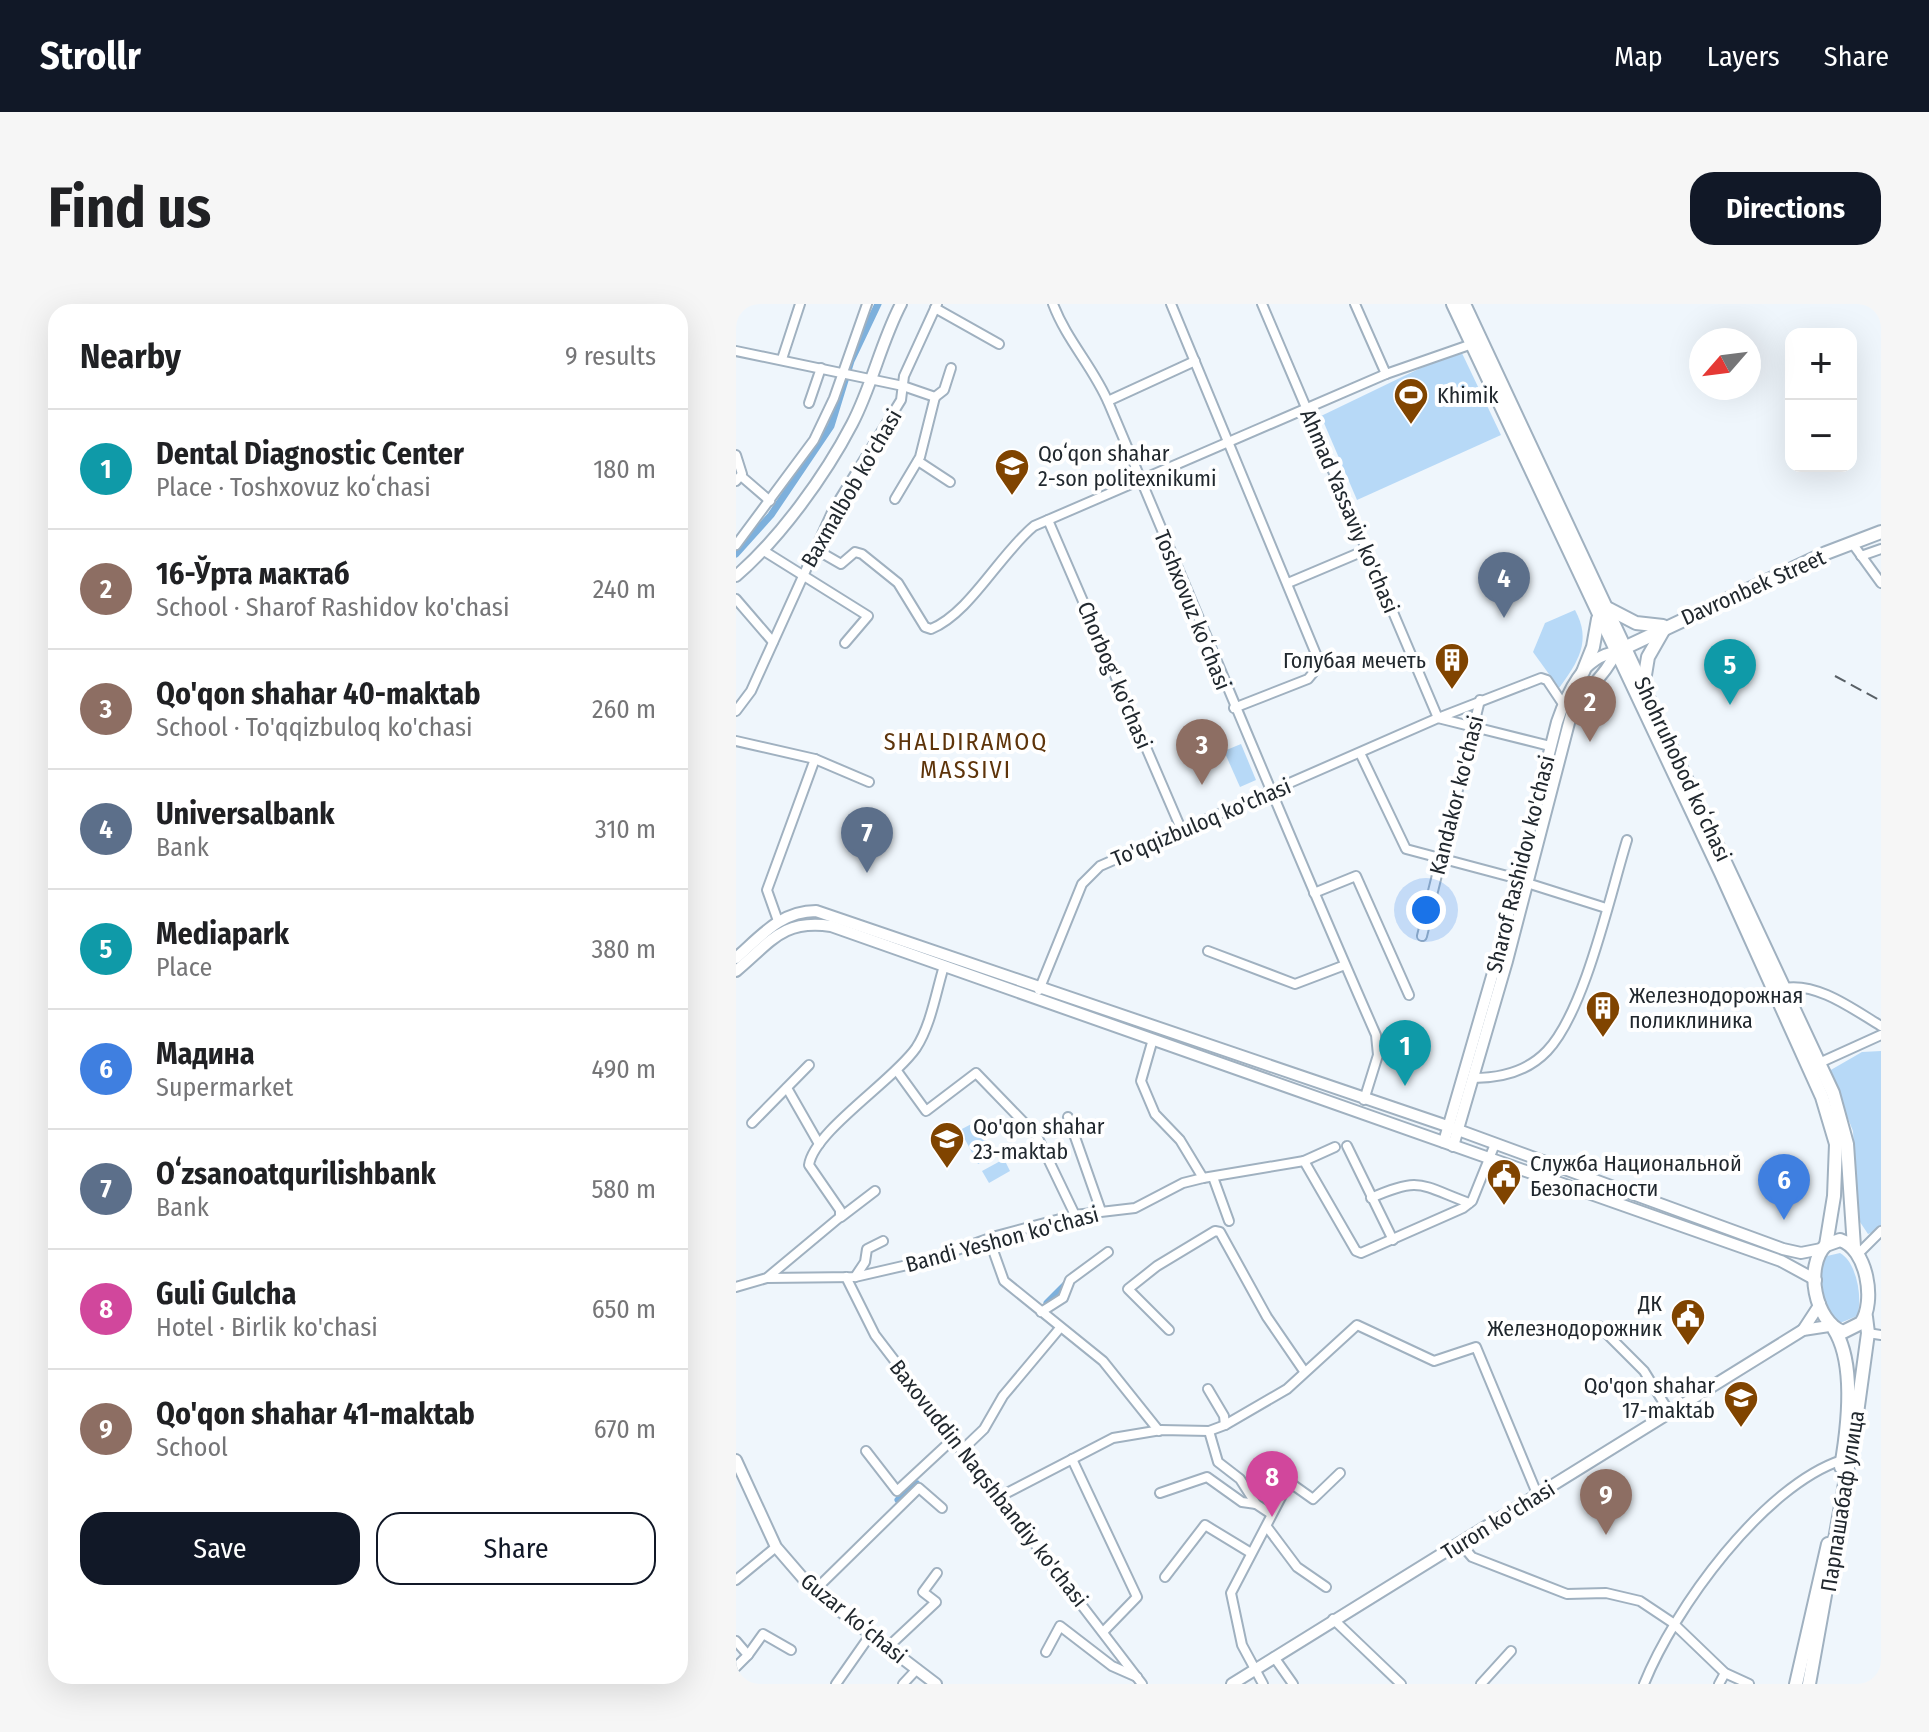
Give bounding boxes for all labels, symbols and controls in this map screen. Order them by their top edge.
text: Strollr [40,33,141,79]
text: Map [1614,40,1663,73]
text: Layers [1707,40,1780,73]
text: Share [1824,40,1889,73]
button: Directions [1690,172,1881,245]
text: Find us [48,175,211,242]
north arrow [1689,328,1761,400]
map controls [1785,328,1857,472]
button: + [1785,328,1857,400]
text: Nearby [80,336,181,377]
text: 9 results [565,341,656,372]
sports icon: Khimik [1392,376,1430,426]
place label: Khimik [1437,382,1499,409]
button: − [1785,400,1857,472]
street label: Baxmalbob ko'chasi [795,404,908,572]
street label: Ahmad Yassaviy ko'chasi [1294,405,1405,617]
text: Dental Diagnostic Center [156,436,464,472]
place label: Qoʻqon shahar 2-son politexnikumi [1038,440,1217,492]
school or university icon: Qoʻqon shahar 2-son politexnikumi [993,447,1031,497]
text: 1 [101,454,112,485]
text: 180 m [593,454,656,485]
text: Place · Toshxovuz koʻchasi [156,472,431,503]
street label: Toshxovuz koʻchasi [1148,526,1237,694]
street label: Davronbek Street [1677,543,1830,631]
pin: 4 [1478,552,1530,618]
text: 16-Ўрта мактаб [156,556,350,592]
text: 2 [100,574,112,605]
text: 240 m [593,574,656,605]
text: School · Sharof Rashidov ko'chasi [156,592,509,623]
street label: Chorbog' ko'chasi [1071,598,1158,753]
pin: 5 [1704,639,1756,705]
building icon: Голубая мечеть [1433,641,1471,691]
place label: Голубая мечеть [1283,647,1426,674]
street label: Shohruhobod koʻchasi [1628,673,1737,866]
text: Qo'qon shahar 40-maktab [156,676,481,712]
pin: 2 [1564,676,1616,742]
text: 3 [100,694,112,725]
text: 260 m [592,694,656,725]
text: School · To'qqizbuloq ko'chasi [156,712,473,743]
street label: Kandakor ko'chasi [1424,713,1489,878]
pin: 3 [1176,719,1228,785]
district label: SHALDIRAMOQ MASSIVI [884,728,1048,784]
street label: Sharof Rashidov ko'chasi [1480,753,1561,976]
street label: To'qqizbuloq ko'chasi [1108,773,1295,872]
text: Universalbank [156,796,335,832]
pin: 7 [841,807,893,873]
text: 4 [99,814,113,845]
text: 310 m [595,814,656,845]
text: Bank [156,832,209,863]
your location [1406,890,1446,930]
text: Mediapark [156,916,289,952]
text: 5 [100,934,112,965]
text: 380 m [592,934,656,965]
text: Place [156,952,212,983]
place label: Железнодорожная поликлиника [1629,982,1803,1034]
building icon: Железнодорожная поликлиника [1584,989,1622,1039]
pin: 1 [1379,1020,1431,1086]
text: Мадина [156,1036,255,1072]
text: 6 [99,1054,113,1085]
text: 490 m [592,1054,656,1085]
text: Supermarket [156,1072,293,1103]
place label: Qo'qon shahar 23-maktab [973,1113,1105,1165]
school or university icon: Qo'qon shahar 23-maktab [928,1120,966,1170]
place label: Служба Национальной Безопасности [1530,1150,1742,1202]
pin: 6 [1758,1154,1810,1220]
text: Oʻzsanoatqurilishbank [156,1156,436,1192]
public building icon: Служба Национальной Безопасности [1485,1157,1523,1207]
text: 7 [100,1174,112,1205]
text: 580 m [591,1174,656,1205]
text: Bank [156,1192,209,1223]
street label: Bandi Yeshon ko'chasi [903,1201,1102,1278]
text: Guli Gulcha [156,1276,297,1312]
place label: ДК Железнодорожник [1487,1290,1663,1342]
text: 8 [99,1294,113,1325]
text: 650 m [592,1294,656,1325]
public building icon: ДК Железнодорожник [1669,1297,1707,1347]
text: Hotel · Birlik ko'chasi [156,1312,378,1343]
street label: Baxovuddin Naqshbandiy ko'chasi [884,1354,1094,1612]
place label: Qo'qon shahar 17-maktab [1584,1372,1715,1424]
school or university icon: Qo'qon shahar 17-maktab [1722,1379,1760,1429]
text: Qo'qon shahar 41-maktab [156,1396,475,1432]
street label: Парпашабаф улица [1815,1409,1870,1594]
text: 9 [99,1414,113,1445]
text: 670 m [594,1414,656,1445]
text: School [156,1432,228,1463]
pin: 8 [1246,1451,1298,1517]
pin: 9 [1580,1469,1632,1535]
street label: Turon ko'chasi [1437,1475,1560,1566]
button: Save [80,1512,360,1585]
button: Share [376,1512,656,1585]
street label: Guzar koʻchasi [795,1567,912,1669]

